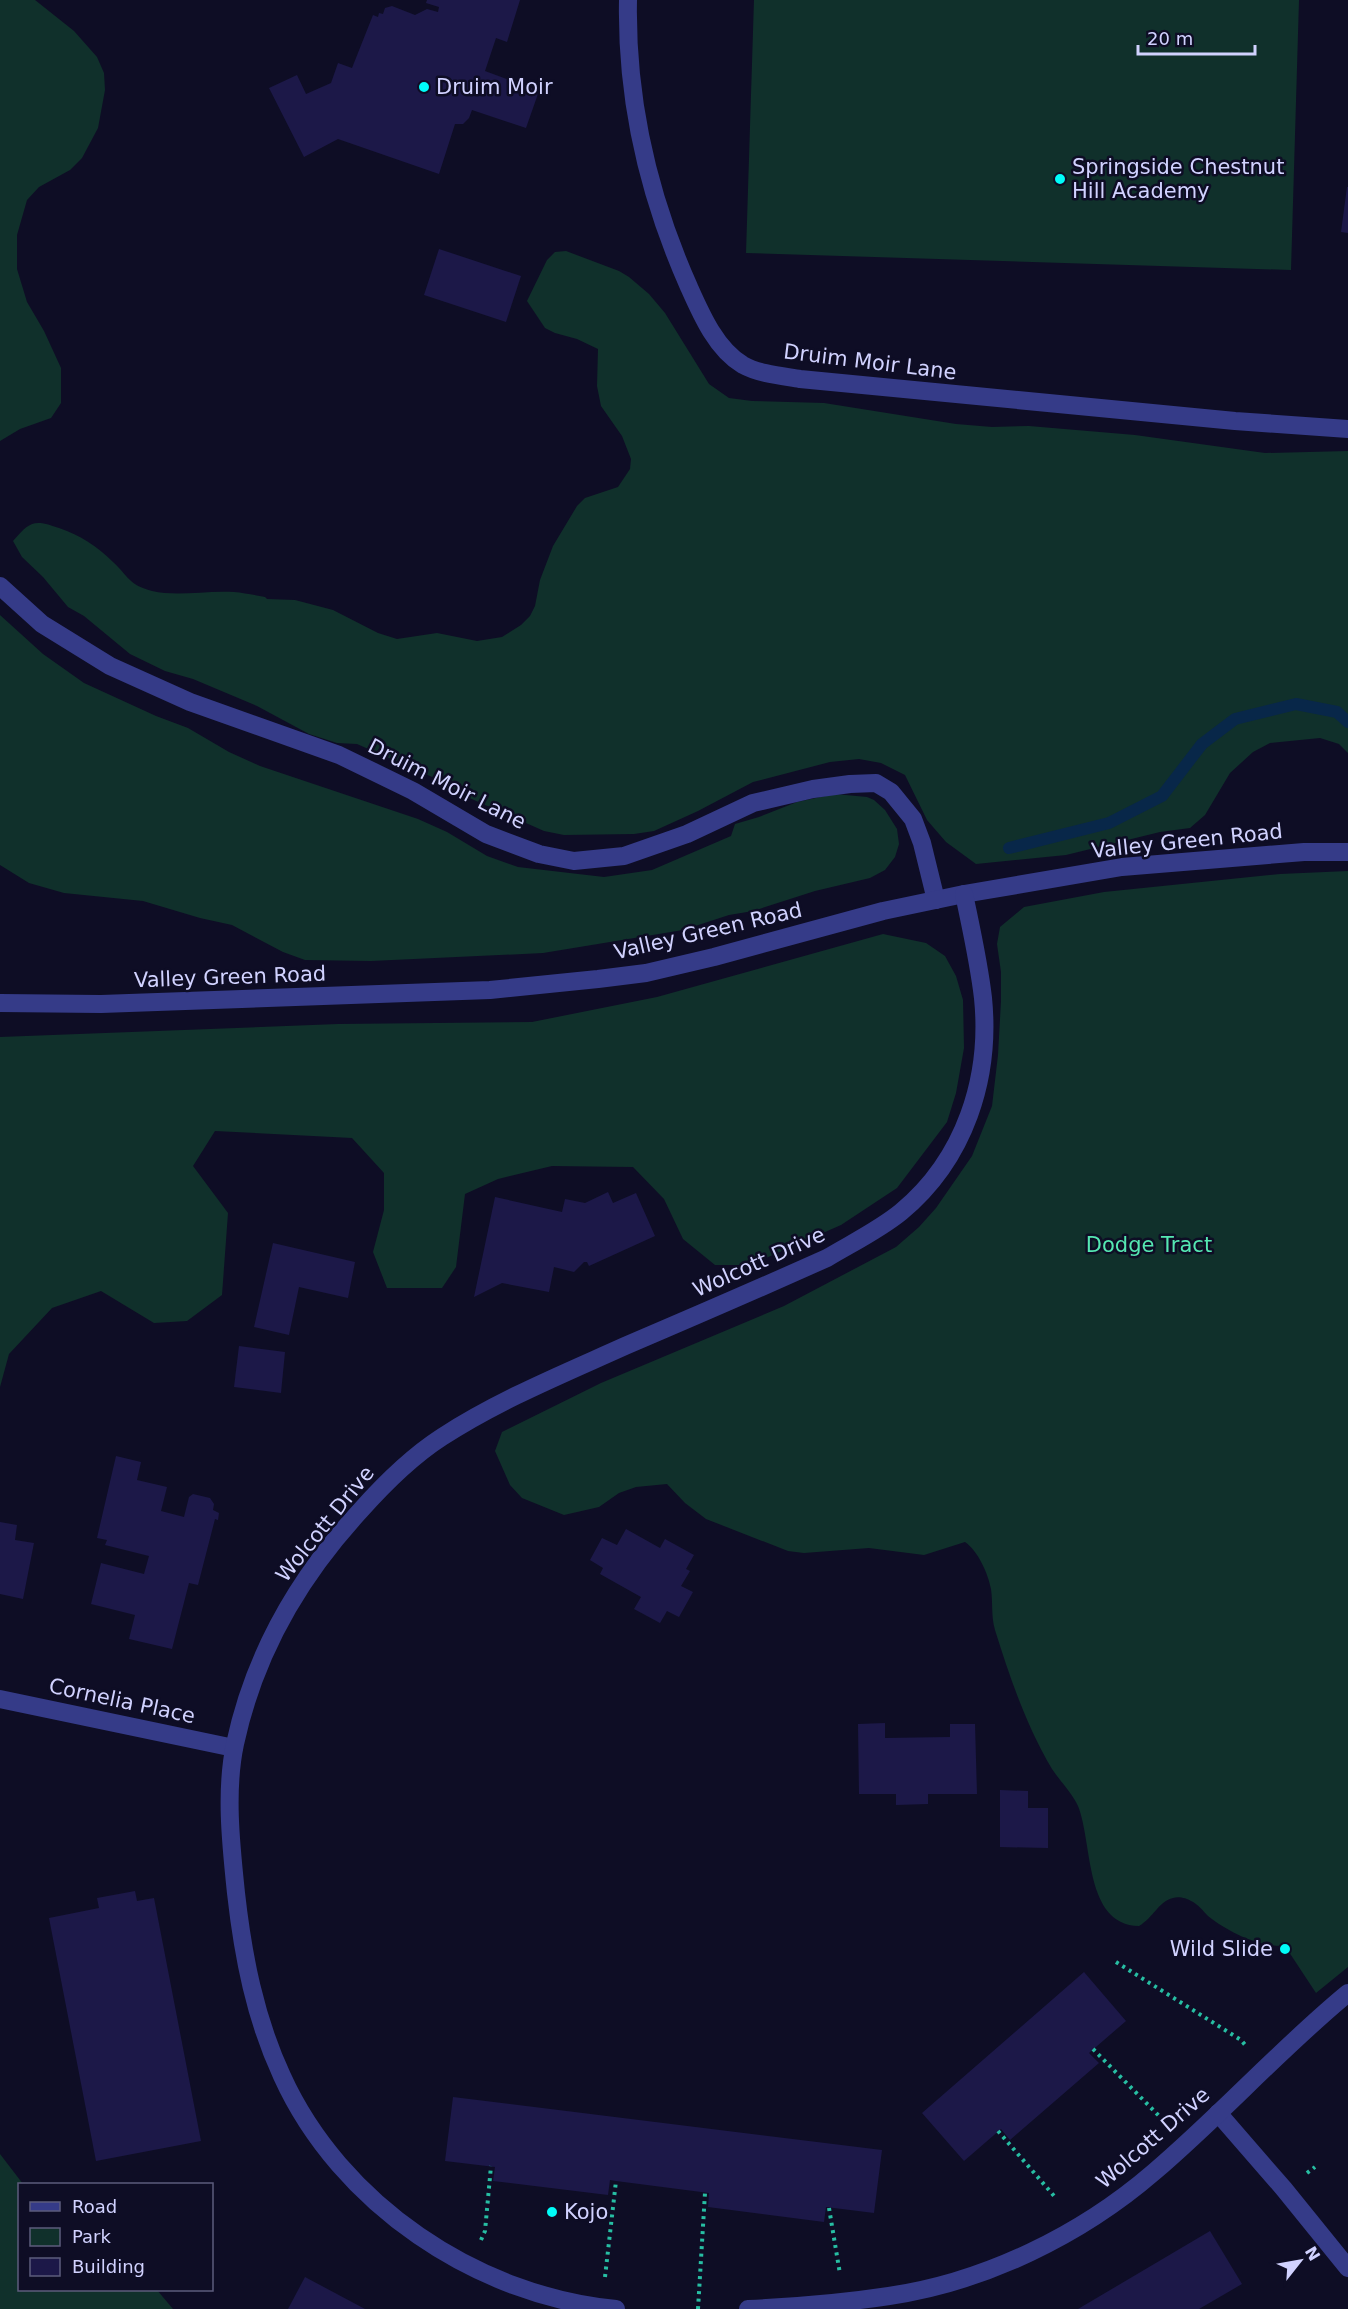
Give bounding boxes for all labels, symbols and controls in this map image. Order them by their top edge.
scale bar [1138,18,1255,56]
text: 20 m [1147,28,1193,49]
place label: Druim Moir [436,75,553,99]
marker: Druim Moir [417,80,431,94]
place label: Springside Chestnut Hill Academy [1072,155,1284,203]
marker: Springside Chestnut Hill Academy [1053,172,1067,186]
street label: Druim Moir Lane [782,339,958,385]
street label: Druim Moir Lane [364,734,530,834]
street label: Valley Green Road [1090,819,1284,863]
street label: Valley Green Road [612,898,804,964]
street label: Valley Green Road [134,962,326,992]
street label: Wolcott Drive [689,1222,829,1302]
park label: Dodge Tract [1086,1233,1212,1257]
street label: Wolcott Drive [271,1461,379,1587]
street label: Cornelia Place [47,1674,197,1728]
place label: Wild Slide [1170,1937,1273,1961]
marker: Wild Slide [1278,1942,1292,1956]
street label: Wolcott Drive [1092,2082,1214,2194]
legend [18,2183,213,2291]
text: Road [72,2196,117,2217]
place label: Kojo [564,2200,608,2224]
marker: Kojo [545,2205,559,2219]
text: Park [72,2226,111,2247]
north arrow [1270,2231,1330,2291]
text: N [1301,2243,1324,2264]
text: Building [72,2256,145,2277]

